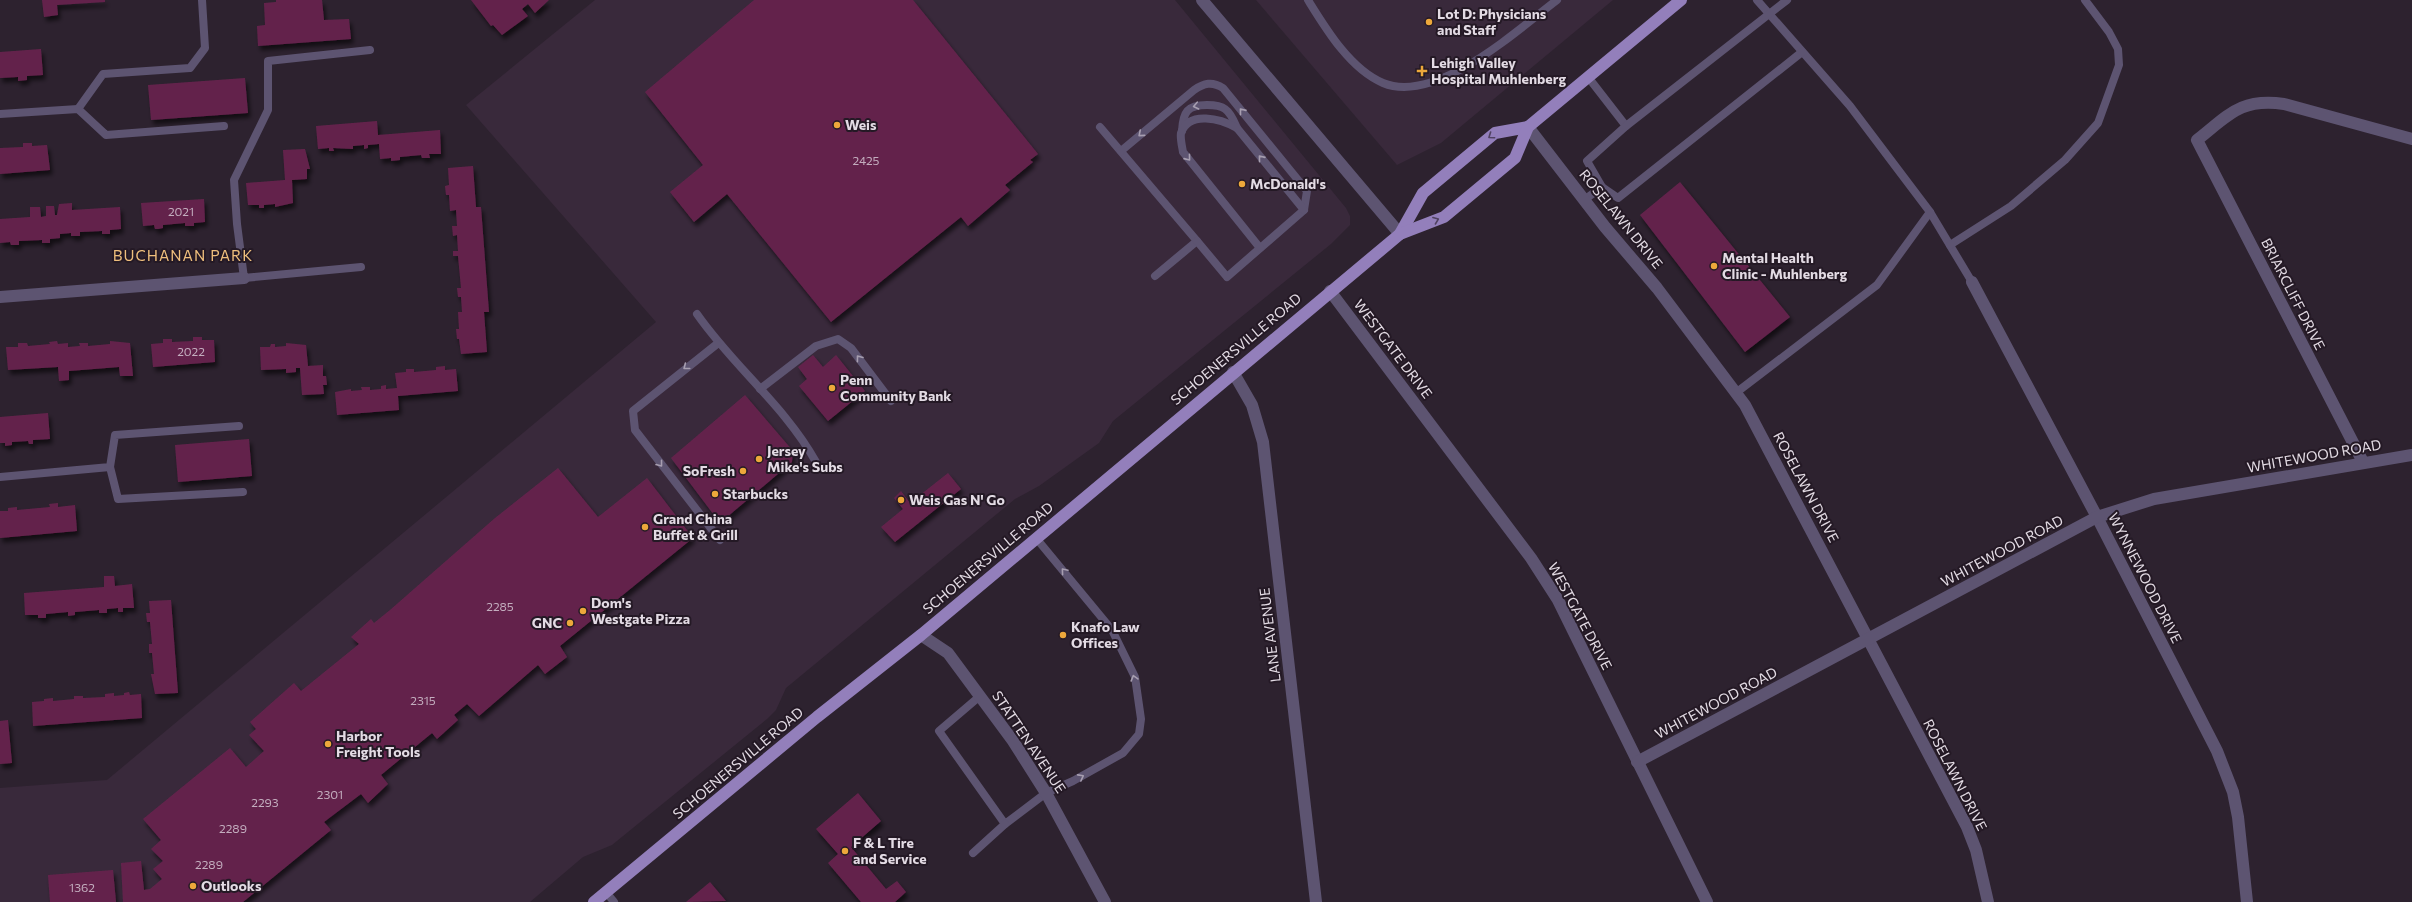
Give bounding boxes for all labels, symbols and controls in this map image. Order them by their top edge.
place label: Lot D: Physicians and Staff [1437,5,1547,38]
marker: Lot D: Physicians and Staff [1424,17,1434,27]
place label: Lehigh Valley Hospital Muhlenberg [1431,54,1566,87]
marker: Lehigh Valley Hospital Muhlenberg [1416,65,1428,77]
one-way arrow [1192,102,1199,110]
one-way arrow [1239,108,1246,115]
place label: Weis [845,116,877,133]
marker: Weis [832,120,842,130]
one-way arrow [1139,129,1146,136]
one-way arrow [1489,131,1496,138]
house number: 2425 [852,153,880,167]
one-way arrow [1183,153,1190,161]
one-way arrow [1259,156,1266,163]
street label: ROSELAWN DRIVE [1576,166,1667,272]
place label: McDonald's [1250,175,1326,192]
marker: McDonald's [1237,179,1247,189]
house number: 2021 [168,204,194,218]
one-way arrow [1432,216,1439,224]
street label: BRIARCLIFF DRIVE [2258,235,2329,352]
district label: BUCHANAN PARK [113,246,253,264]
place label: Mental Health Clinic - Muhlenberg [1722,249,1848,282]
marker: Mental Health Clinic - Muhlenberg [1709,261,1719,271]
street label: SCHOENERSVILLE ROAD [1167,289,1304,408]
street label: WESTGATE DRIVE [1351,296,1436,401]
house number: 2022 [177,344,205,358]
one-way arrow [857,356,864,363]
one-way arrow [684,362,691,369]
place label: Penn Community Bank [840,371,951,404]
marker: Penn Community Bank [827,383,837,393]
street label: ROSELAWN DRIVE [1770,429,1843,545]
street label: WHITEWOOD ROAD [2245,435,2382,476]
place label: Jersey Mike's Subs [767,442,843,475]
marker: Jersey Mike's Subs [754,454,764,464]
one-way arrow [655,459,662,466]
place label: SoFresh [683,462,735,479]
marker: SoFresh [738,466,748,476]
place label: Starbucks [723,485,788,502]
marker: Starbucks [710,489,720,499]
place label: Weis Gas N' Go [909,491,1005,508]
marker: Weis Gas N' Go [896,495,906,505]
street label: SCHOENERSVILLE ROAD [919,498,1056,617]
place label: Grand China Buffet & Grill [653,510,738,543]
street label: WYNNEWOOD DRIVE [2105,510,2186,646]
street label: WHITEWOOD ROAD [1938,511,2066,590]
marker: Grand China Buffet & Grill [640,522,650,532]
street label: WESTGATE DRIVE [1545,559,1616,672]
one-way arrow [1061,568,1068,575]
street label: LANE AVENUE [1255,587,1284,683]
place label: Dom's Westgate Pizza [591,594,690,627]
house number: 2285 [486,599,514,613]
marker: Dom's Westgate Pizza [578,606,588,616]
place label: GNC [532,614,562,631]
marker: GNC [565,618,575,628]
place label: Knafo Law Offices [1071,618,1140,651]
marker: Knafo Law Offices [1058,630,1068,640]
street label: WHITEWOOD ROAD [1652,663,1780,742]
one-way arrow [1130,675,1139,682]
street label: STATTEN AVENUE [989,687,1070,796]
house number: 2315 [410,693,436,707]
street label: SCHOENERSVILLE ROAD [669,703,806,822]
street label: ROSELAWN DRIVE [1920,716,1991,833]
place label: Harbor Freight Tools [336,727,421,760]
marker: Harbor Freight Tools [323,739,333,749]
one-way arrow [1077,774,1084,781]
house number: 2301 [317,787,343,801]
house number: 2293 [251,795,279,809]
house number: 2289 [219,821,247,835]
place label: F & L Tire and Service [853,834,927,867]
marker: F & L Tire and Service [840,846,850,856]
house number: 2289 [195,857,223,871]
place label: Outlooks [201,877,262,894]
house number: 1362 [69,880,95,894]
marker: Outlooks [188,881,198,891]

